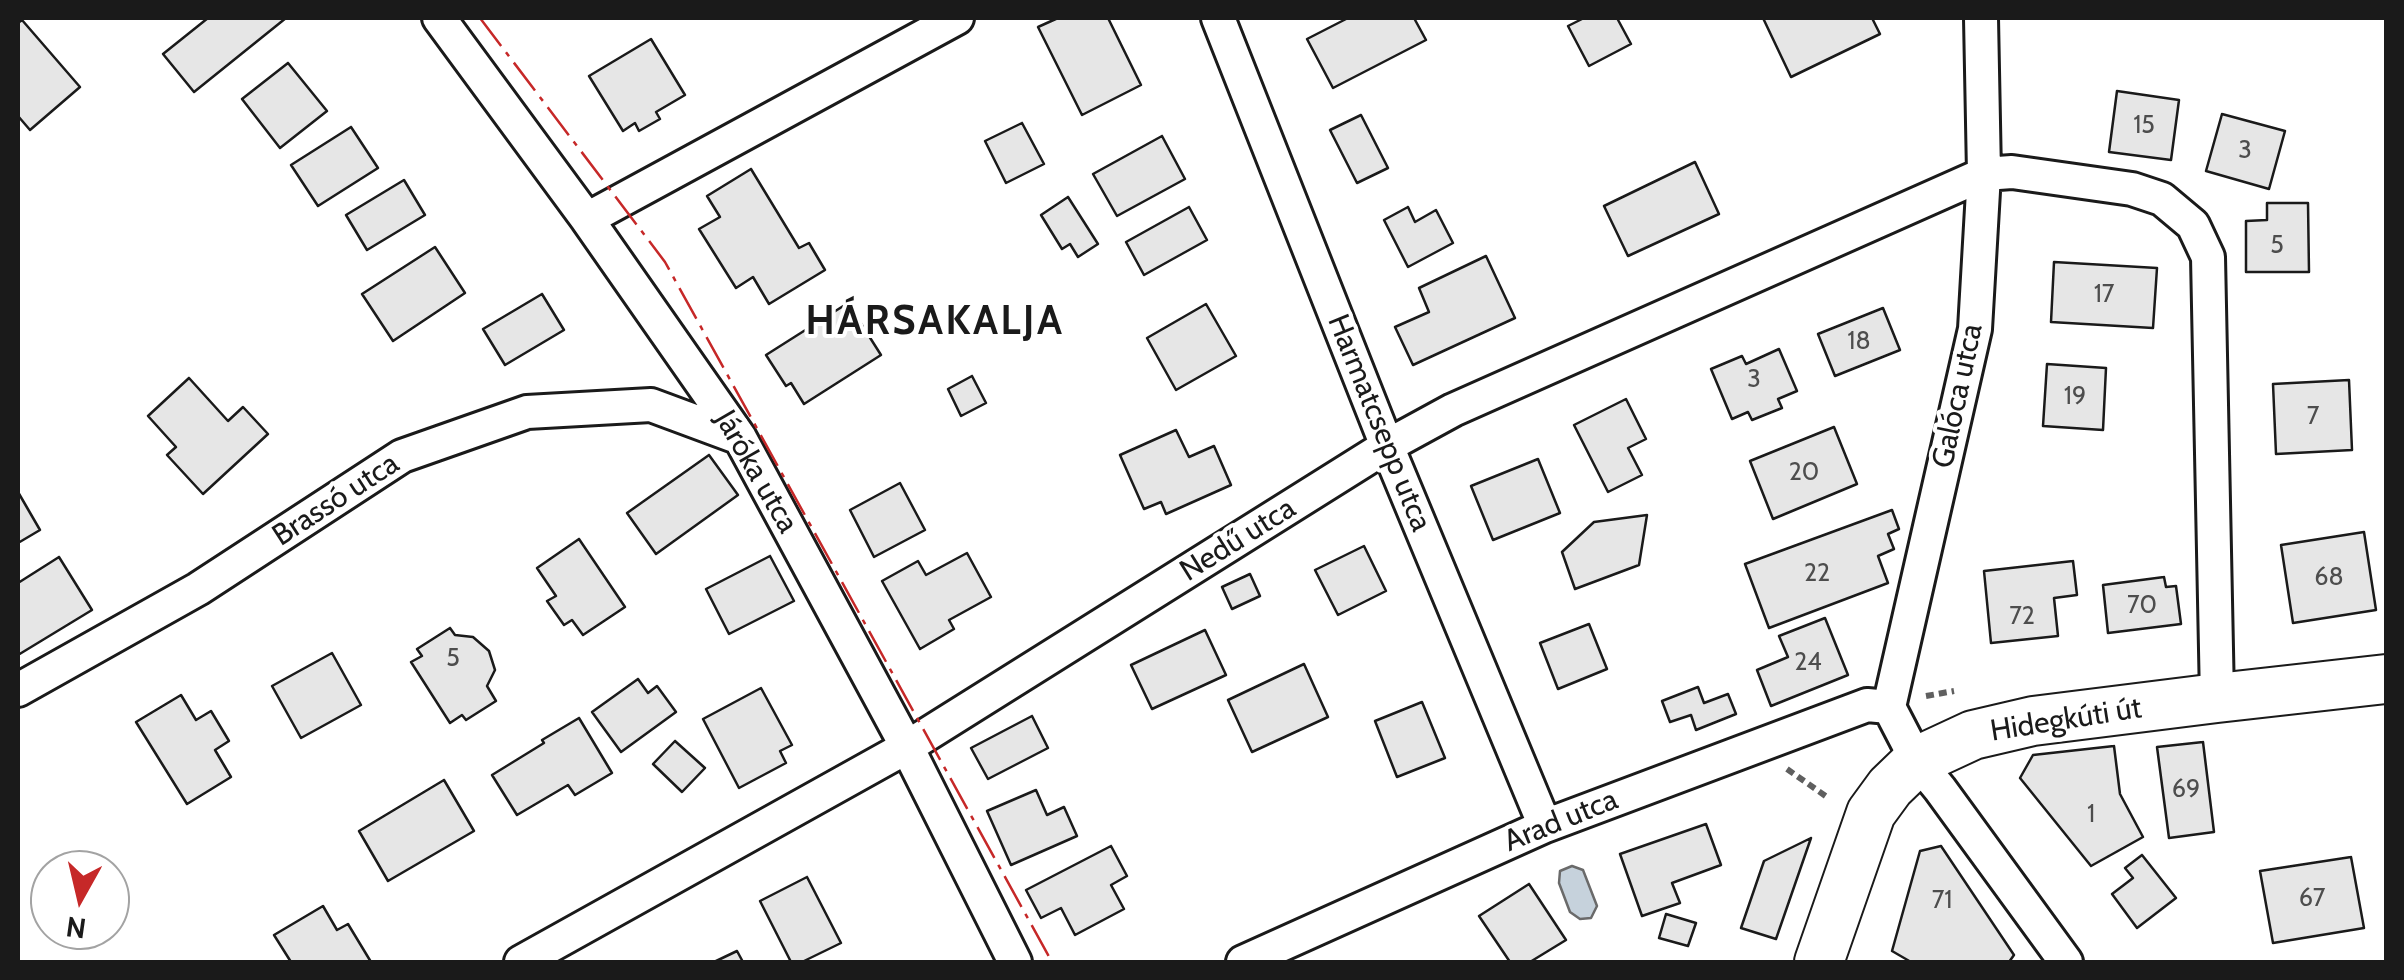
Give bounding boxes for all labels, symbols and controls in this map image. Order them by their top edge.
house number: 15 [2133,111,2155,141]
house number: 3 [2238,136,2252,166]
house number: 5 [2270,231,2284,261]
house number: 17 [2094,280,2114,310]
district label: HÁRSAKALJA [806,298,1064,346]
street label: Harmatcsepp utca [1319,309,1439,537]
street label: Galóca utca [1925,321,1991,471]
house number: 18 [1847,327,1871,357]
house number: 3 [1747,365,1761,395]
house number: 19 [2064,382,2086,412]
house number: 7 [2307,402,2319,432]
street label: Járóka utca [707,404,805,540]
street label: Brassó utca [266,446,406,554]
house number: 20 [1789,458,1819,488]
street label: Nedű utca [1174,491,1302,589]
house number: 22 [1804,559,1830,589]
house number: 68 [2314,563,2344,593]
house number: 70 [2127,591,2157,621]
house number: 72 [2009,602,2035,632]
house number: 5 [446,644,460,674]
house number: 24 [1794,648,1822,678]
street label: Hidegkúti út [1988,690,2144,750]
house number: 69 [2172,775,2200,805]
street label: Arad utca [1499,782,1623,860]
house number: 1 [2087,800,2095,830]
north arrow [30,850,130,950]
house number: 67 [2299,884,2325,914]
house number: 71 [1932,886,1952,916]
text: N [64,910,88,946]

